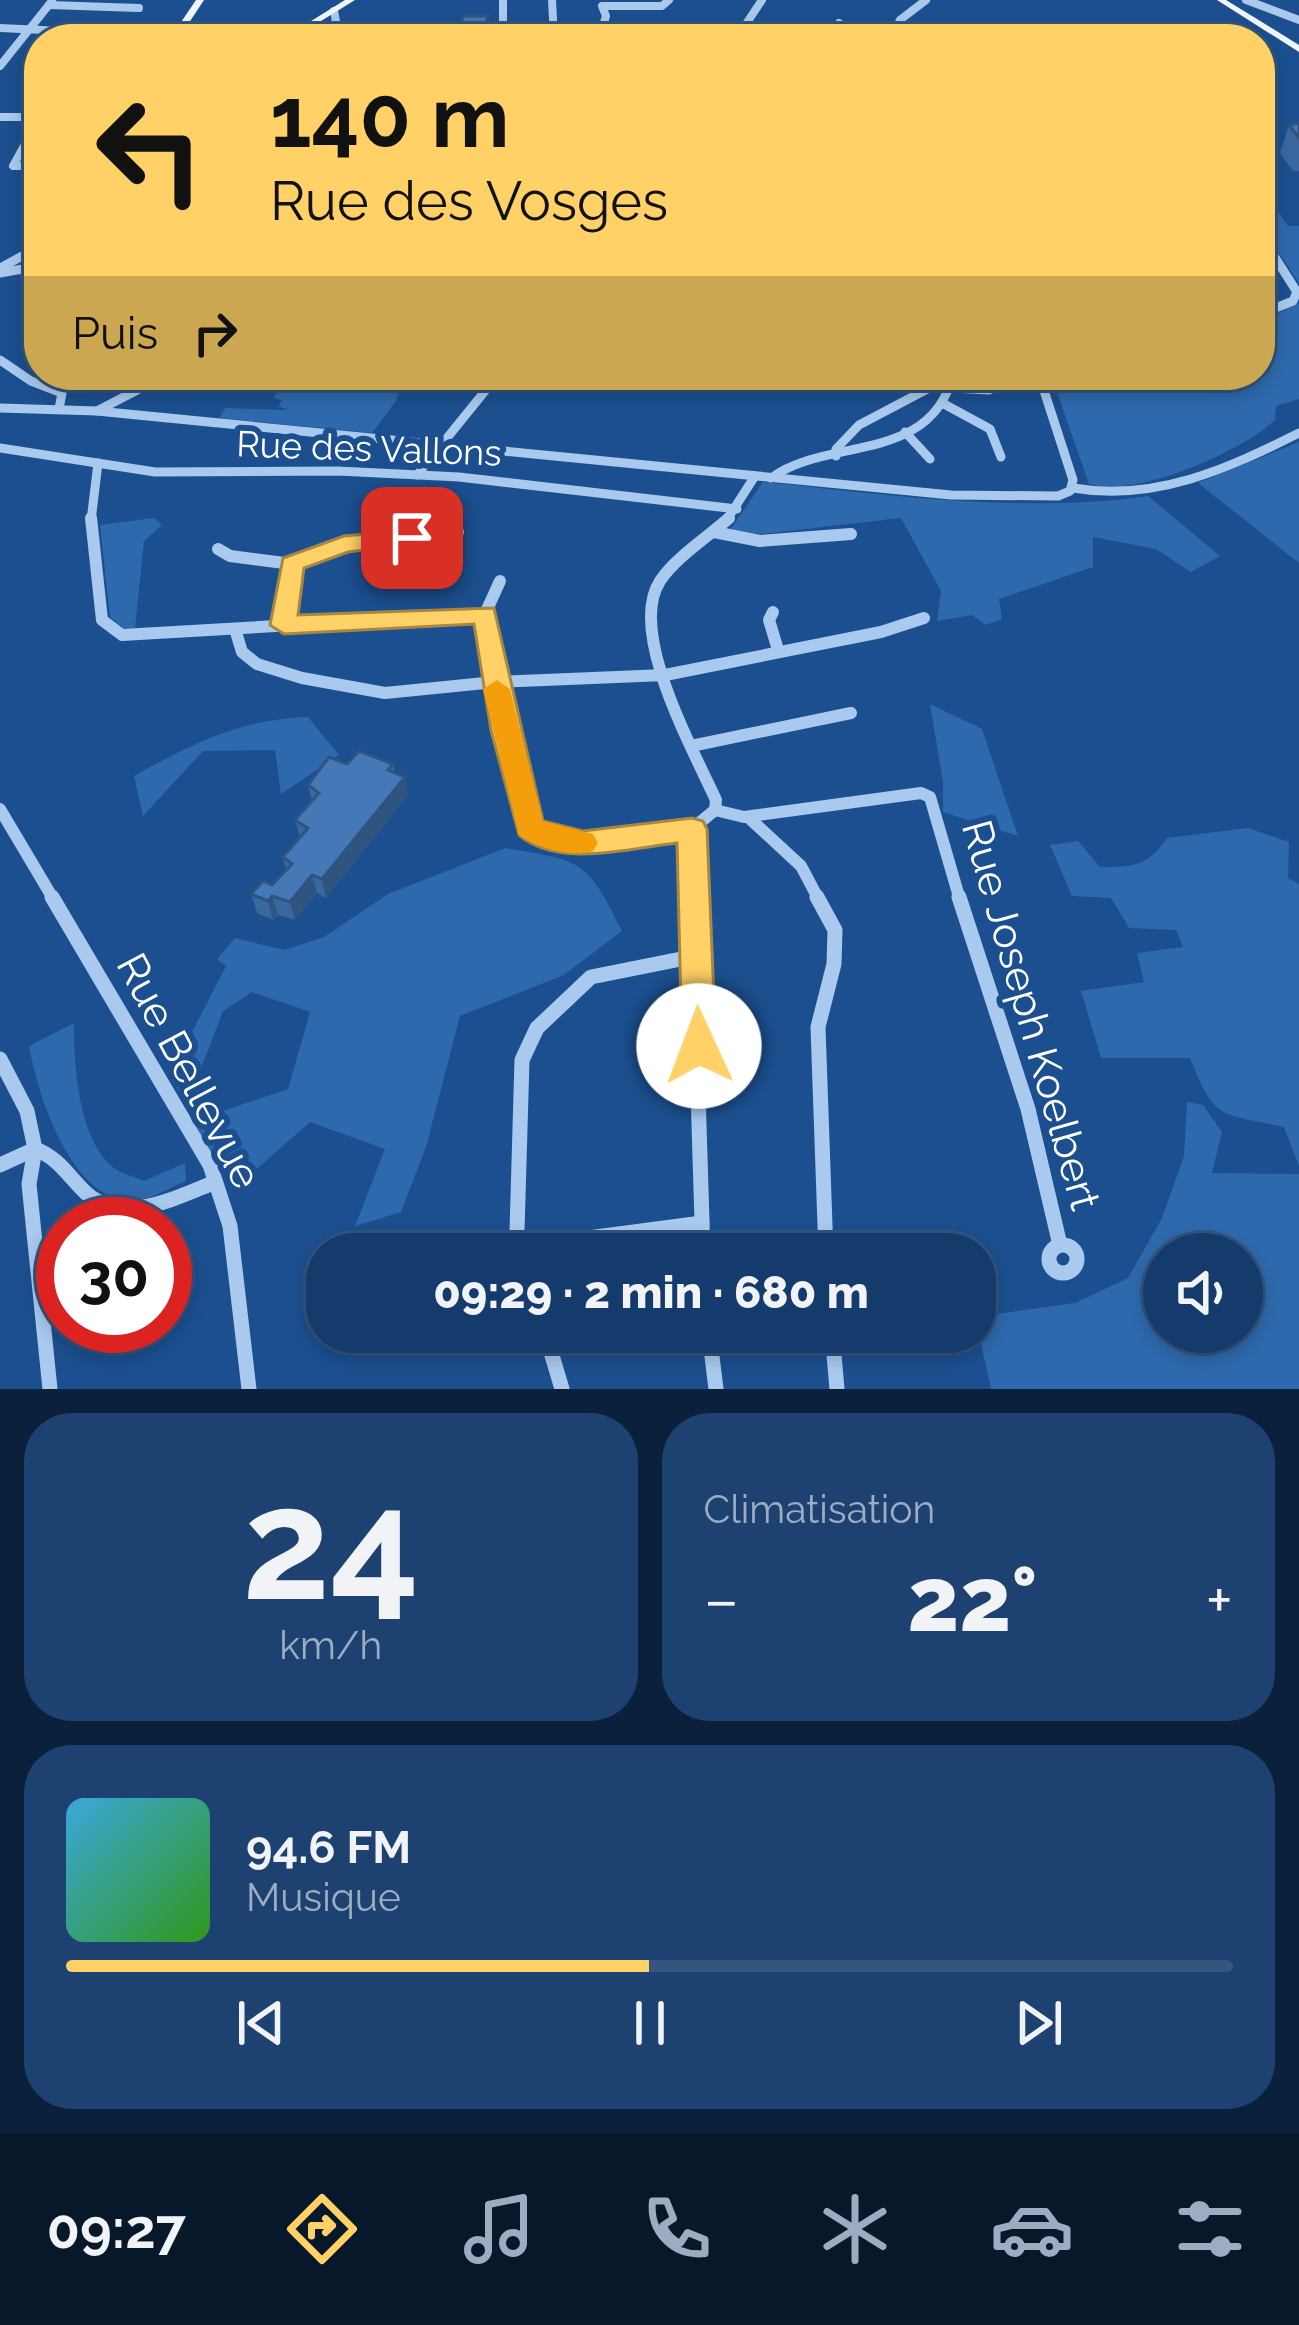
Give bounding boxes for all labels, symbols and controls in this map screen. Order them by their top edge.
text: 140 m [270,68,509,167]
icon: left [72,72,228,228]
text: Rue des Vosges [270,169,668,233]
icon: right [182,300,248,366]
text: Puis [72,307,158,360]
street label: Rue des Vallons [236,422,502,474]
pin [361,487,463,589]
icon: arrive [379,505,445,571]
street label: Rue Joseph Koelbert [952,814,1110,1216]
street label: Rue Bellevue [107,945,271,1197]
position arrow [636,983,762,1109]
speed limit sign: 30 [36,1197,192,1353]
map controls [1143,1233,1263,1353]
button: sound [1143,1233,1263,1353]
text: 09:29 · 2 min · 680 m [433,1266,869,1319]
text: 24 [242,1452,419,1636]
text: Climatisation [704,1486,935,1532]
text: 22° [907,1546,1038,1652]
text: − [704,1561,739,1638]
text: + [1206,1561,1233,1638]
text: km/h [279,1622,382,1668]
text: 94.6 FM [246,1821,411,1874]
text: Musique [246,1874,401,1920]
icon: previous [228,1990,294,2056]
icon: pause [617,1990,683,2056]
icon: next [1006,1990,1072,2056]
icon: directions [280,2187,364,2271]
icon: music [457,2187,541,2271]
icon: phone [635,2187,719,2271]
icon: climate [813,2187,897,2271]
icon: car [990,2187,1074,2271]
icon: filters [1168,2187,1252,2271]
text: 09:27 [47,2197,186,2261]

